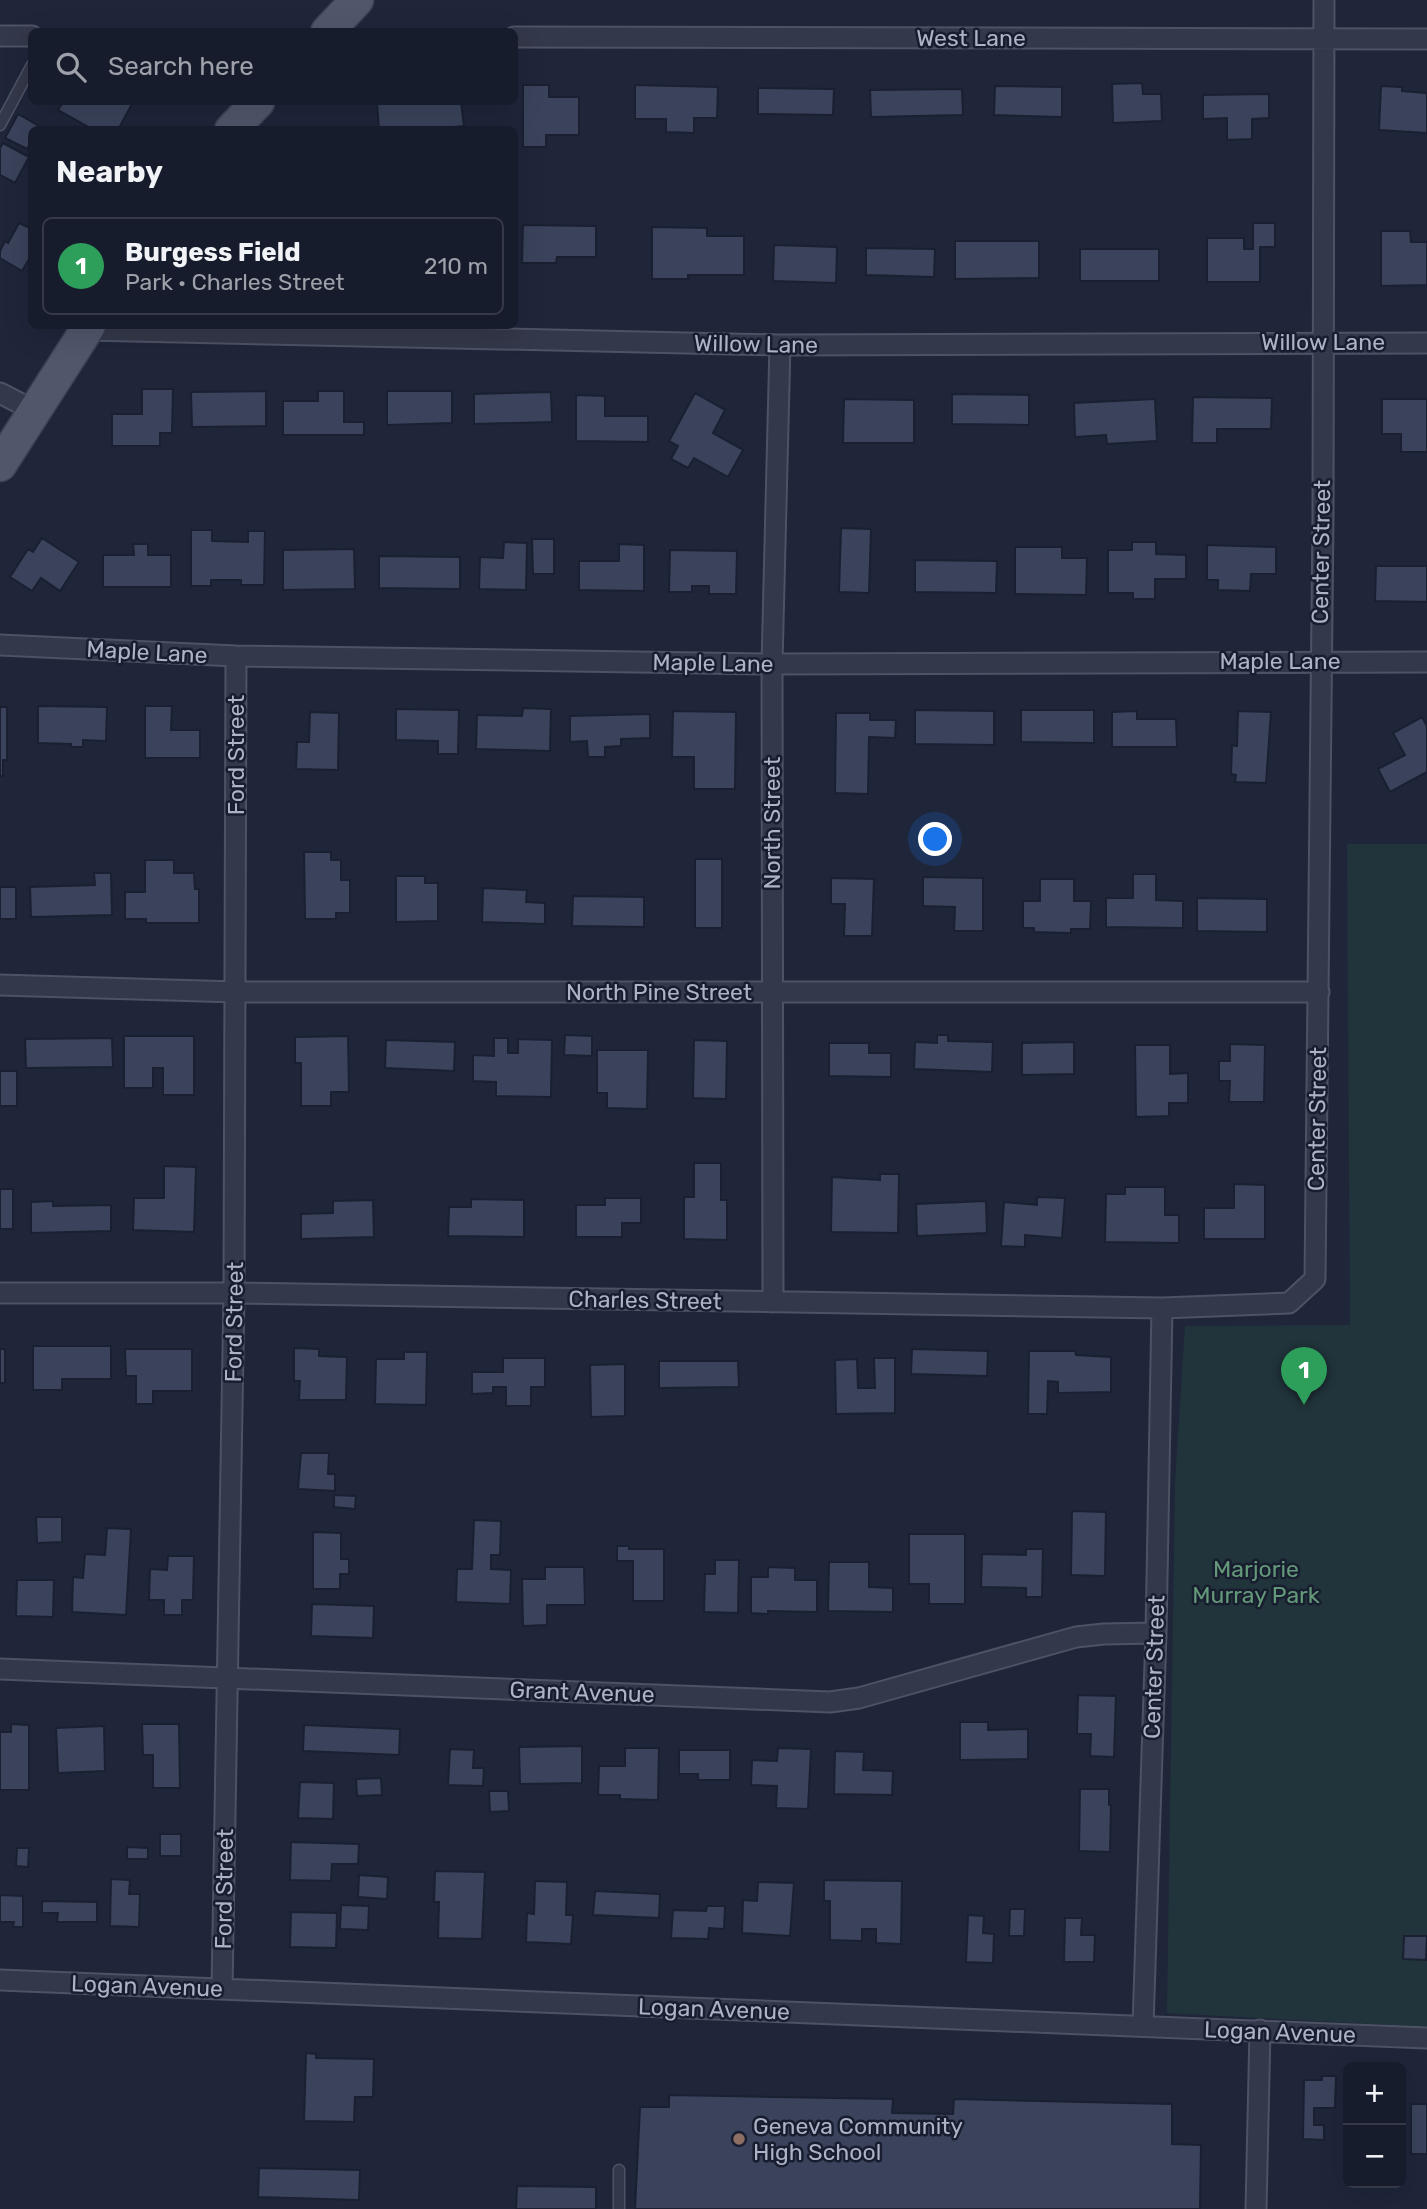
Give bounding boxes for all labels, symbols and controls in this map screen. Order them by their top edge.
street label: West Lane [916,24,1026,52]
search box [28,28,518,105]
icon: search [52,48,90,86]
text: Search here [108,51,254,82]
text: Nearby [56,154,163,190]
text: Burgess Field [125,237,301,268]
text: 1 [75,252,87,280]
text: 210 m [424,252,488,280]
text: Park · Charles Street [125,268,345,296]
street label: Willow Lane [1261,328,1385,356]
street label: Willow Lane [694,329,818,359]
street label: Center Street [1306,480,1336,624]
street label: Maple Lane [86,635,208,669]
street label: Maple Lane [1219,647,1341,675]
street label: Maple Lane [652,648,774,678]
street label: Ford Street [222,695,250,815]
street label: North Street [758,756,786,890]
your location [918,822,952,856]
street label: North Pine Street [566,978,752,1006]
street label: Center Street [1302,1047,1332,1191]
street label: Ford Street [219,1261,249,1383]
street label: Charles Street [568,1285,722,1315]
pin: 1 [1281,1347,1327,1405]
park label: Marjorie Murray Park [1192,1555,1320,1609]
street label: Center Street [1137,1594,1171,1740]
street label: Grant Avenue [509,1675,655,1709]
street label: Ford Street [209,1828,239,1950]
street label: Logan Avenue [71,1969,223,2003]
street label: Logan Avenue [638,1992,790,2026]
street label: Logan Avenue [1204,2015,1356,2049]
map controls [1343,2062,1406,2188]
button: + [1343,2062,1406,2125]
place label: Geneva Community High School [753,2112,963,2166]
button: − [1343,2125,1406,2188]
marker: Geneva Community High School [731,2131,747,2147]

